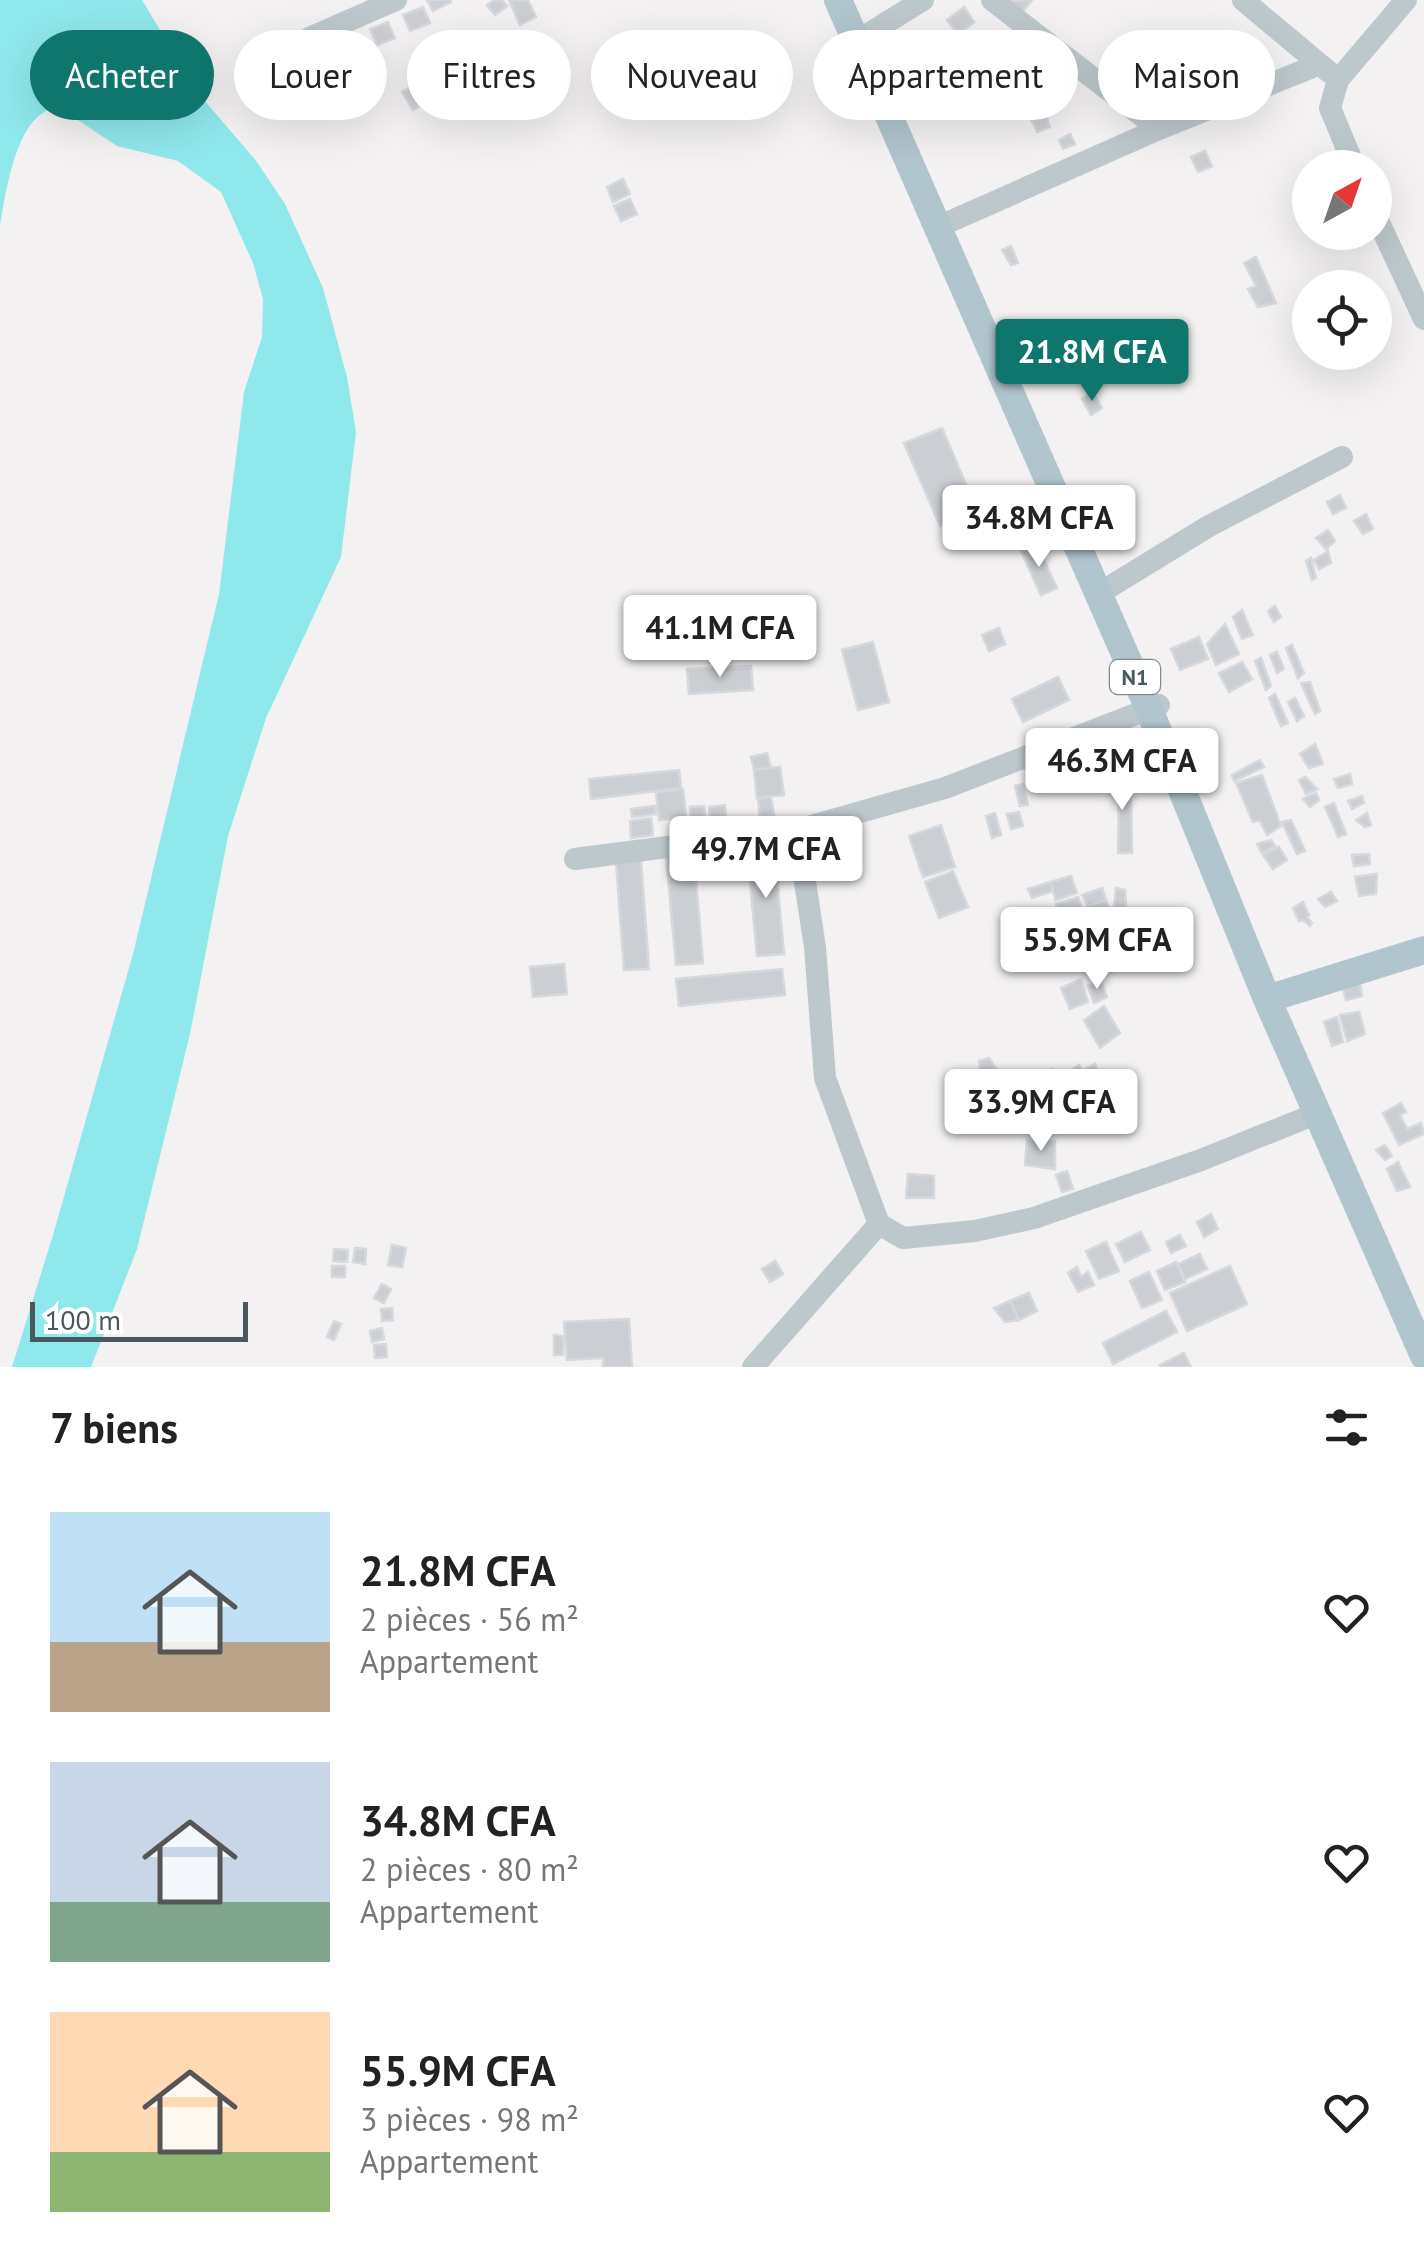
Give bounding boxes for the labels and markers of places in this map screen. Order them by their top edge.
pin: 21.8M CFA [978,319,1206,404]
pin: 34.8M CFA [925,485,1153,570]
pin: 41.1M CFA [606,595,834,680]
pin: 46.3M CFA [1008,728,1236,813]
pin: 49.7M CFA [652,816,880,901]
pin: 55.9M CFA [983,907,1211,992]
pin: 33.9M CFA [927,1069,1155,1154]

